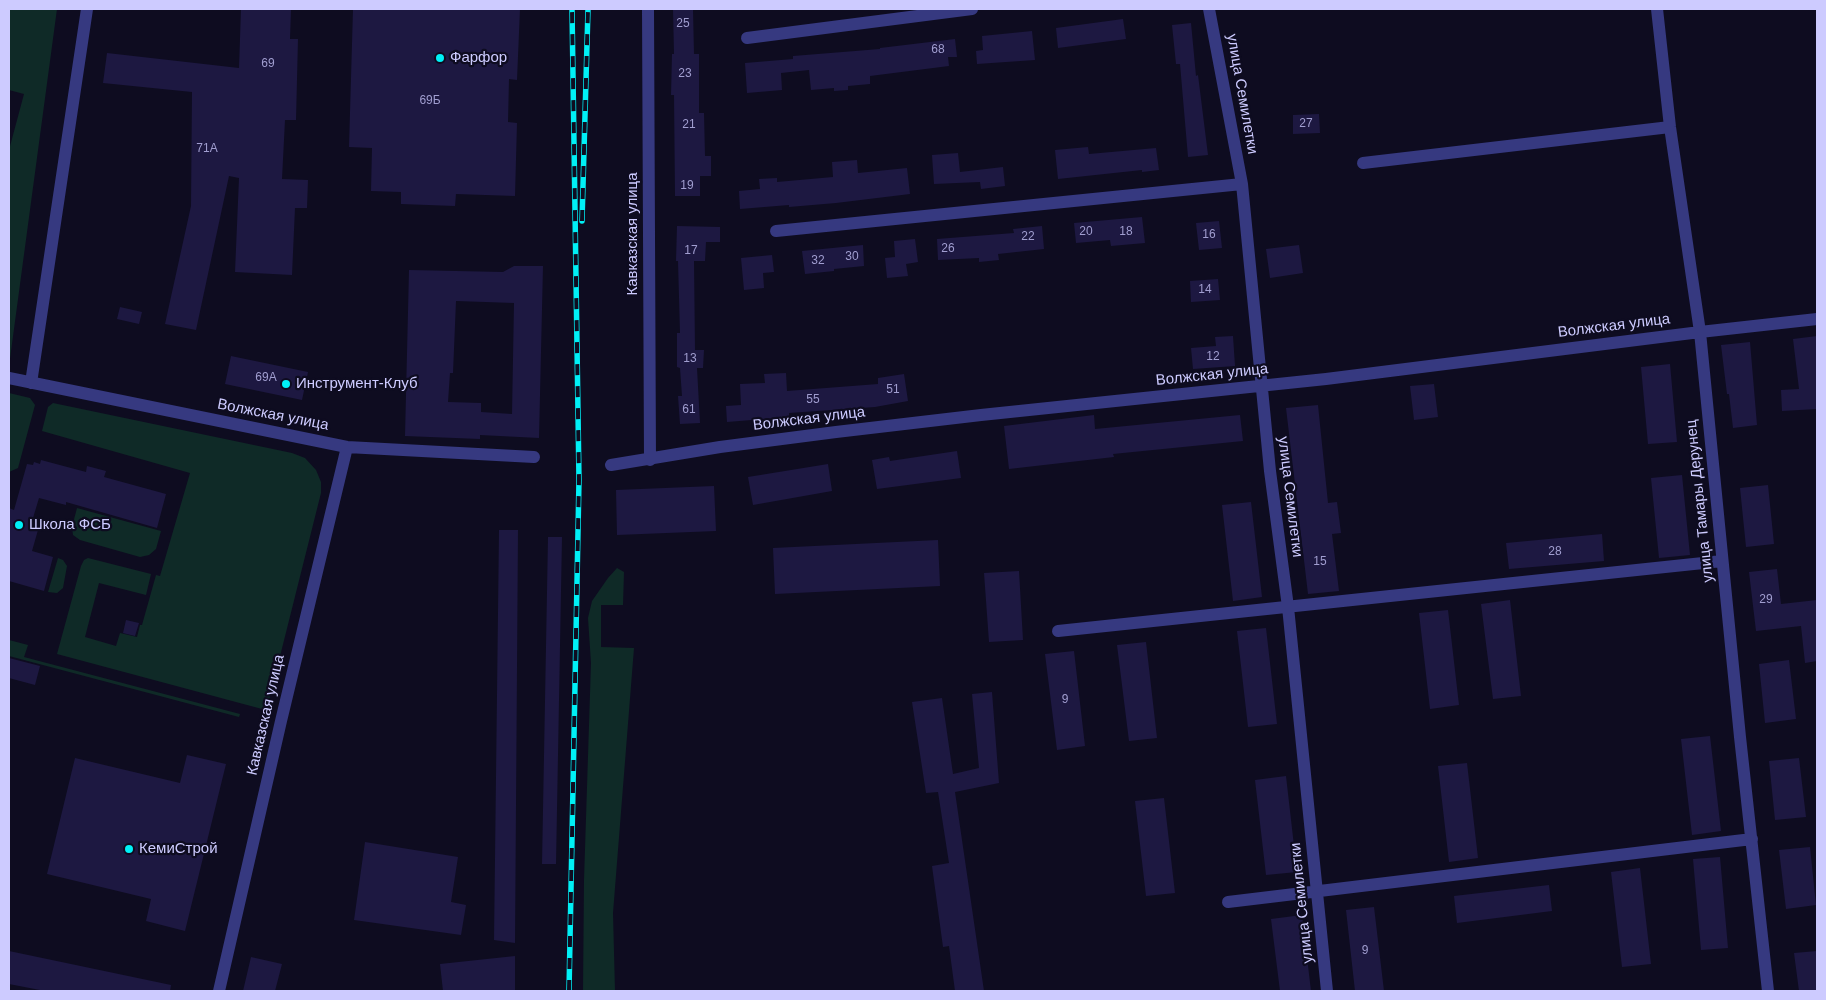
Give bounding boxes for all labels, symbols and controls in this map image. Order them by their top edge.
house number: 25 [676,17,690,31]
street label: улица Семилетки [1223,33,1261,155]
house number: 68 [931,43,945,57]
place label: Фарфор [450,49,507,67]
marker: Фарфор [434,52,446,64]
house number: 69 [261,57,275,71]
house number: 23 [678,67,692,81]
house number: 69Б [419,94,441,108]
house number: 27 [1299,117,1313,131]
house number: 21 [682,118,696,132]
house number: 71А [196,142,218,156]
street label: Кавказская улица [624,172,642,296]
house number: 19 [680,179,694,193]
house number: 20 [1079,225,1093,239]
house number: 18 [1119,225,1133,239]
house number: 16 [1202,228,1216,242]
house number: 22 [1021,230,1035,244]
house number: 26 [941,242,955,256]
house number: 17 [684,244,698,258]
house number: 30 [845,250,859,264]
house number: 32 [811,254,825,268]
house number: 14 [1198,283,1212,297]
street label: Волжская улица [1557,310,1671,342]
house number: 12 [1206,350,1220,364]
house number: 13 [683,352,697,366]
street label: Волжская улица [1155,360,1269,390]
house number: 69А [255,371,277,385]
place label: Инструмент-Клуб [296,375,417,393]
marker: Инструмент-Клуб [280,378,292,390]
house number: 51 [886,383,900,397]
house number: 55 [806,393,820,407]
street label: Волжская улица [216,395,330,435]
house number: 61 [682,403,696,417]
street label: Волжская улица [752,403,866,435]
street label: улица Тамары Дерунец [1683,419,1717,583]
street label: улица Семилетки [1274,436,1306,558]
place label: Школа ФСБ [29,516,111,534]
marker: Школа ФСБ [13,519,25,531]
house number: 28 [1548,545,1562,559]
house number: 15 [1313,555,1327,569]
house number: 29 [1759,593,1773,607]
street label: Кавказская улица [243,653,289,777]
house number: 9 [1062,693,1068,707]
place label: КемиСтрой [139,840,218,858]
street label: улица Семилетки [1287,842,1317,964]
marker: КемиСтрой [123,843,135,855]
house number: 9 [1362,944,1368,958]

